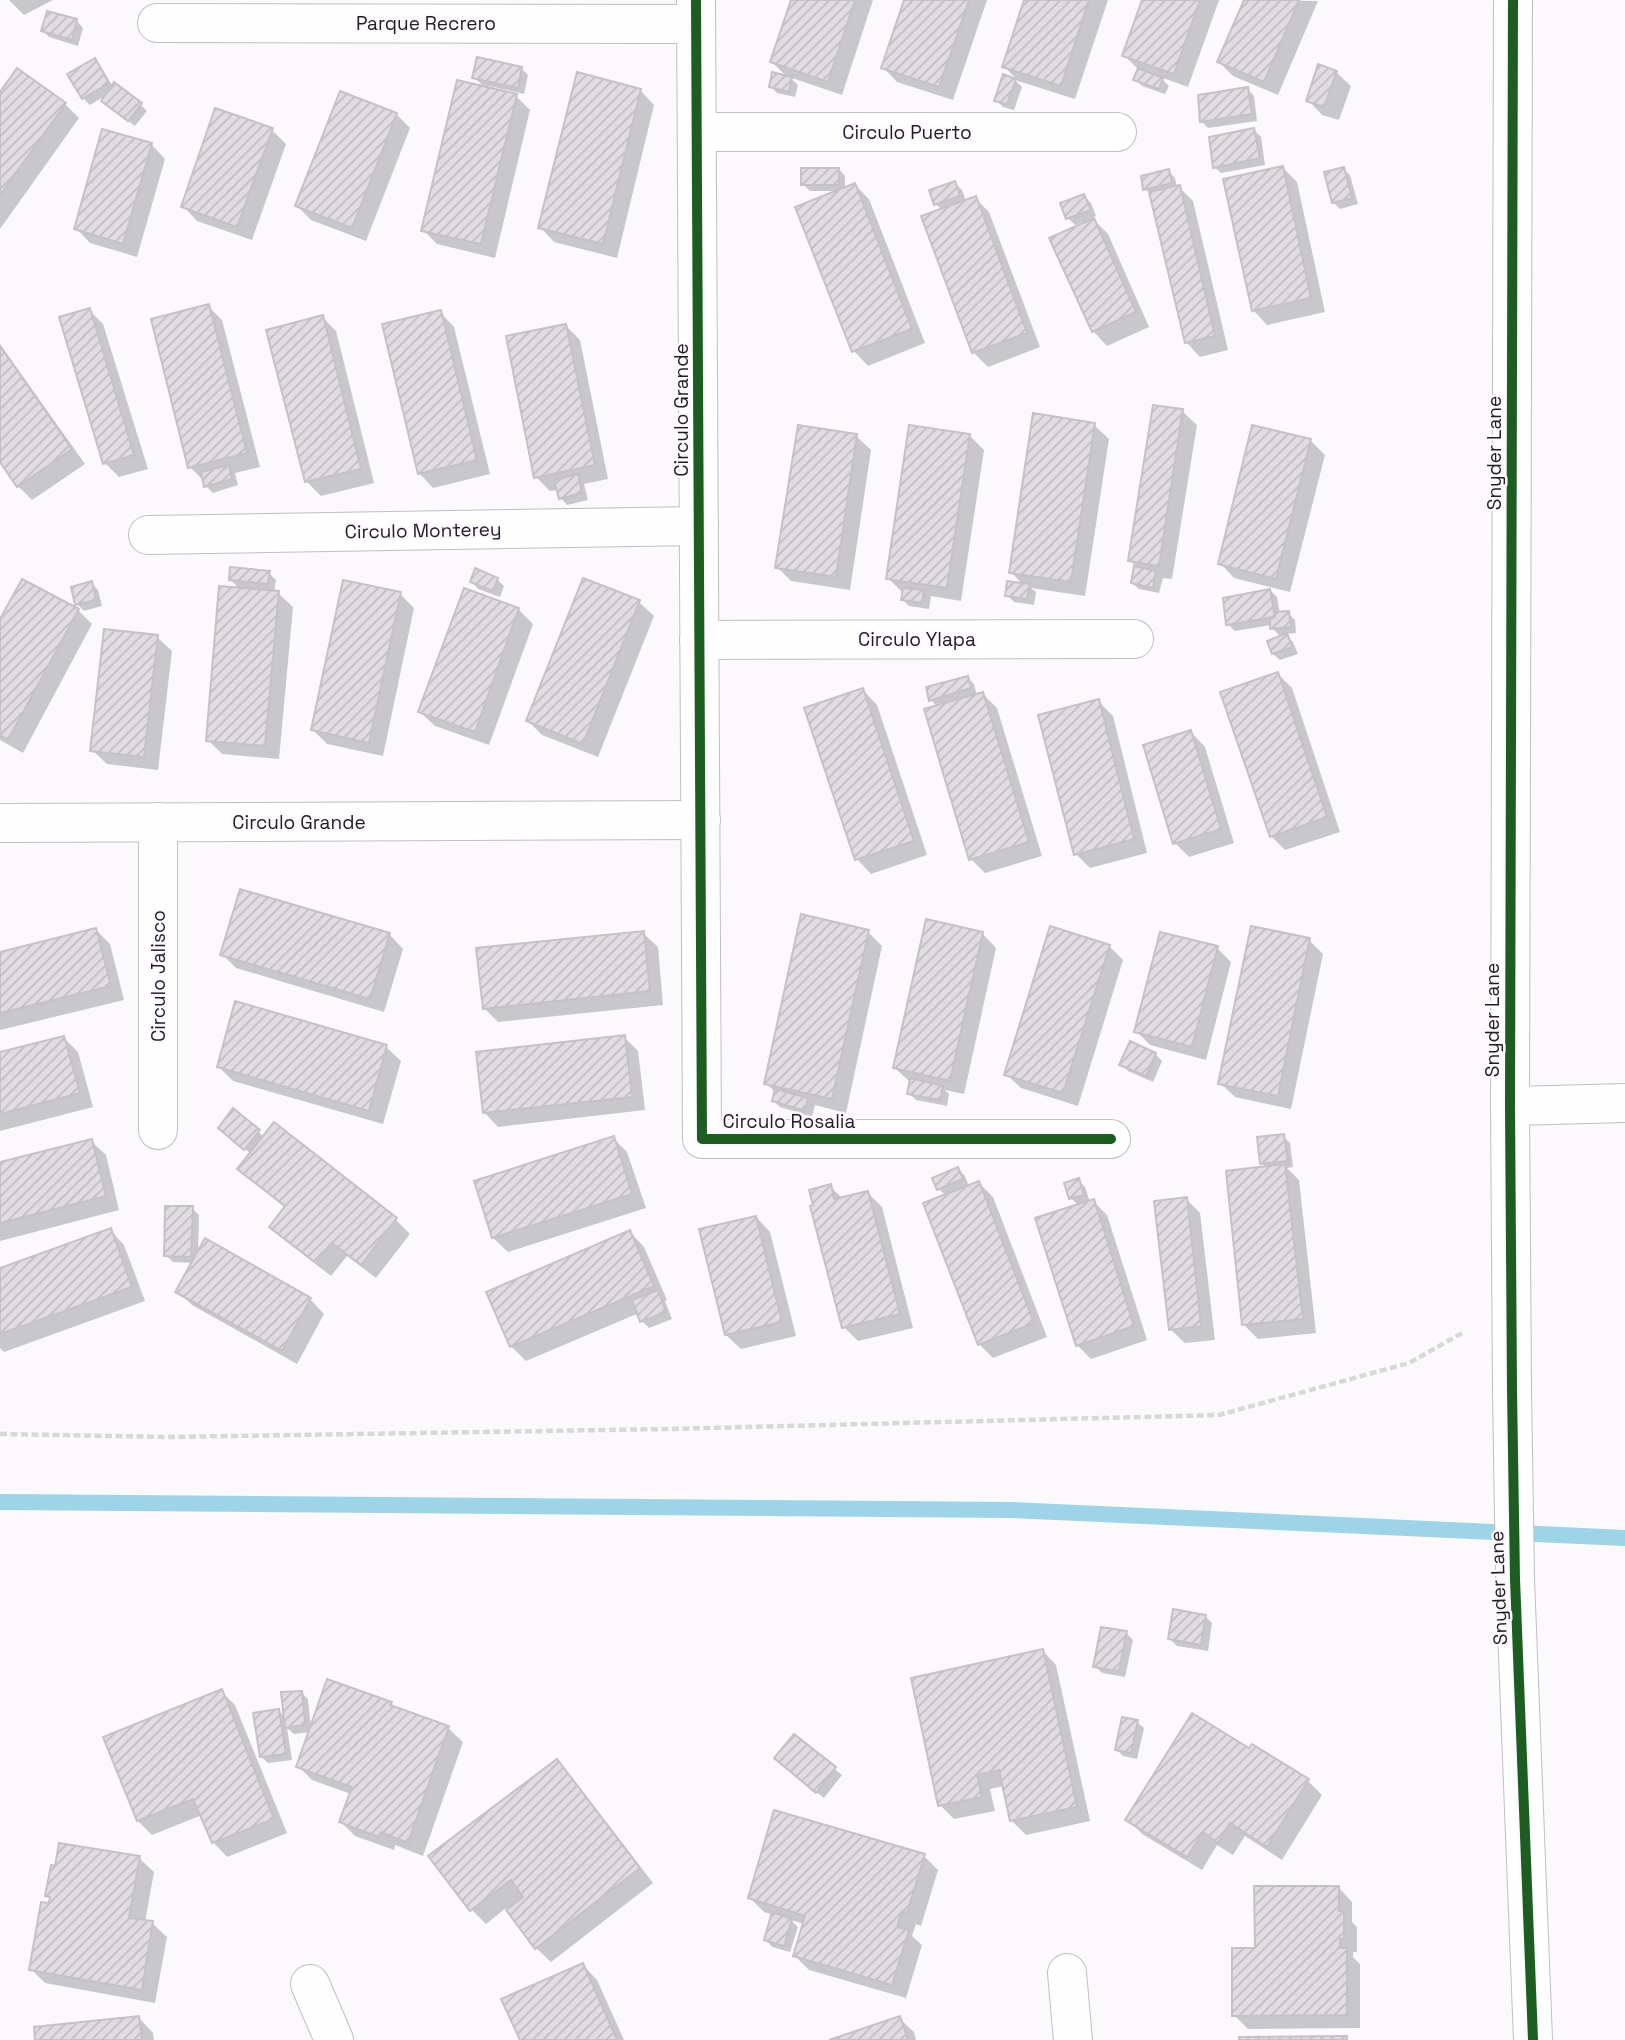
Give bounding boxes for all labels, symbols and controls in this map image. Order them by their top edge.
street label: Parque Recrero [356,11,496,36]
street label: Circulo Puerto [842,120,972,145]
street label: Circulo Grande [669,343,694,477]
street label: Snyder Lane [1482,396,1507,510]
street label: Circulo Monterey [344,517,502,544]
street label: Circulo Ylapa [858,627,976,652]
street label: Circulo Grande [232,810,366,835]
street label: Circulo Jalisco [146,910,171,1042]
street label: Snyder Lane [1480,963,1505,1077]
street label: Circulo Rosalia [723,1109,855,1134]
street label: Snyder Lane [1484,1530,1513,1646]

